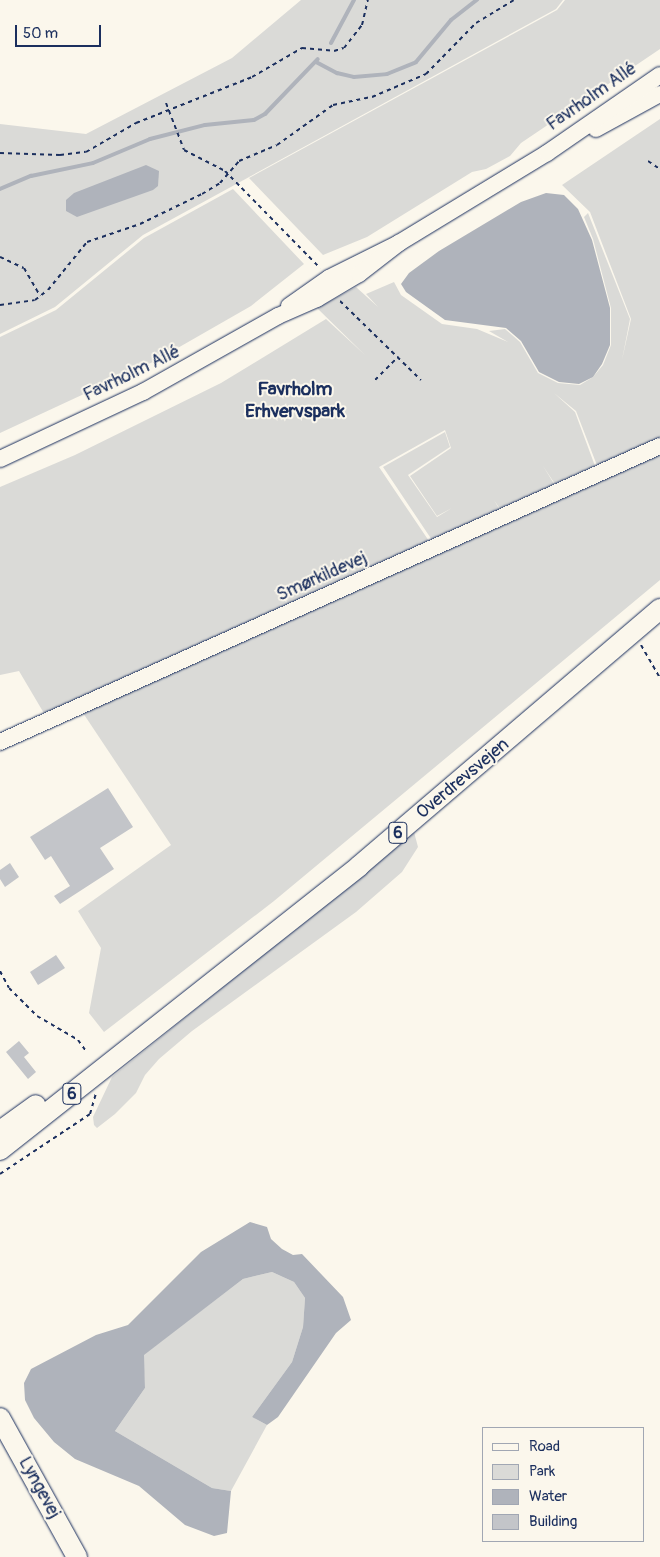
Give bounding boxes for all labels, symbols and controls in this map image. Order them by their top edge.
scale bar [18,15,104,47]
text: 50 m [23,24,58,43]
street label: Favrholm Allé [543,58,641,136]
street label: Favrholm Allé [80,341,184,407]
district label: Favrholm Erhvervspark [245,379,345,423]
street label: Smørkildevej [274,547,370,607]
street label: Overdrevsvejen [412,734,514,824]
road number: 6 [388,820,408,846]
road number: 6 [62,1080,82,1108]
legend [482,1427,645,1542]
text: Road [529,1437,560,1456]
street label: Lyngevej [13,1453,65,1523]
text: Park [529,1462,555,1481]
text: Water [529,1487,567,1506]
text: Building [529,1512,577,1531]

